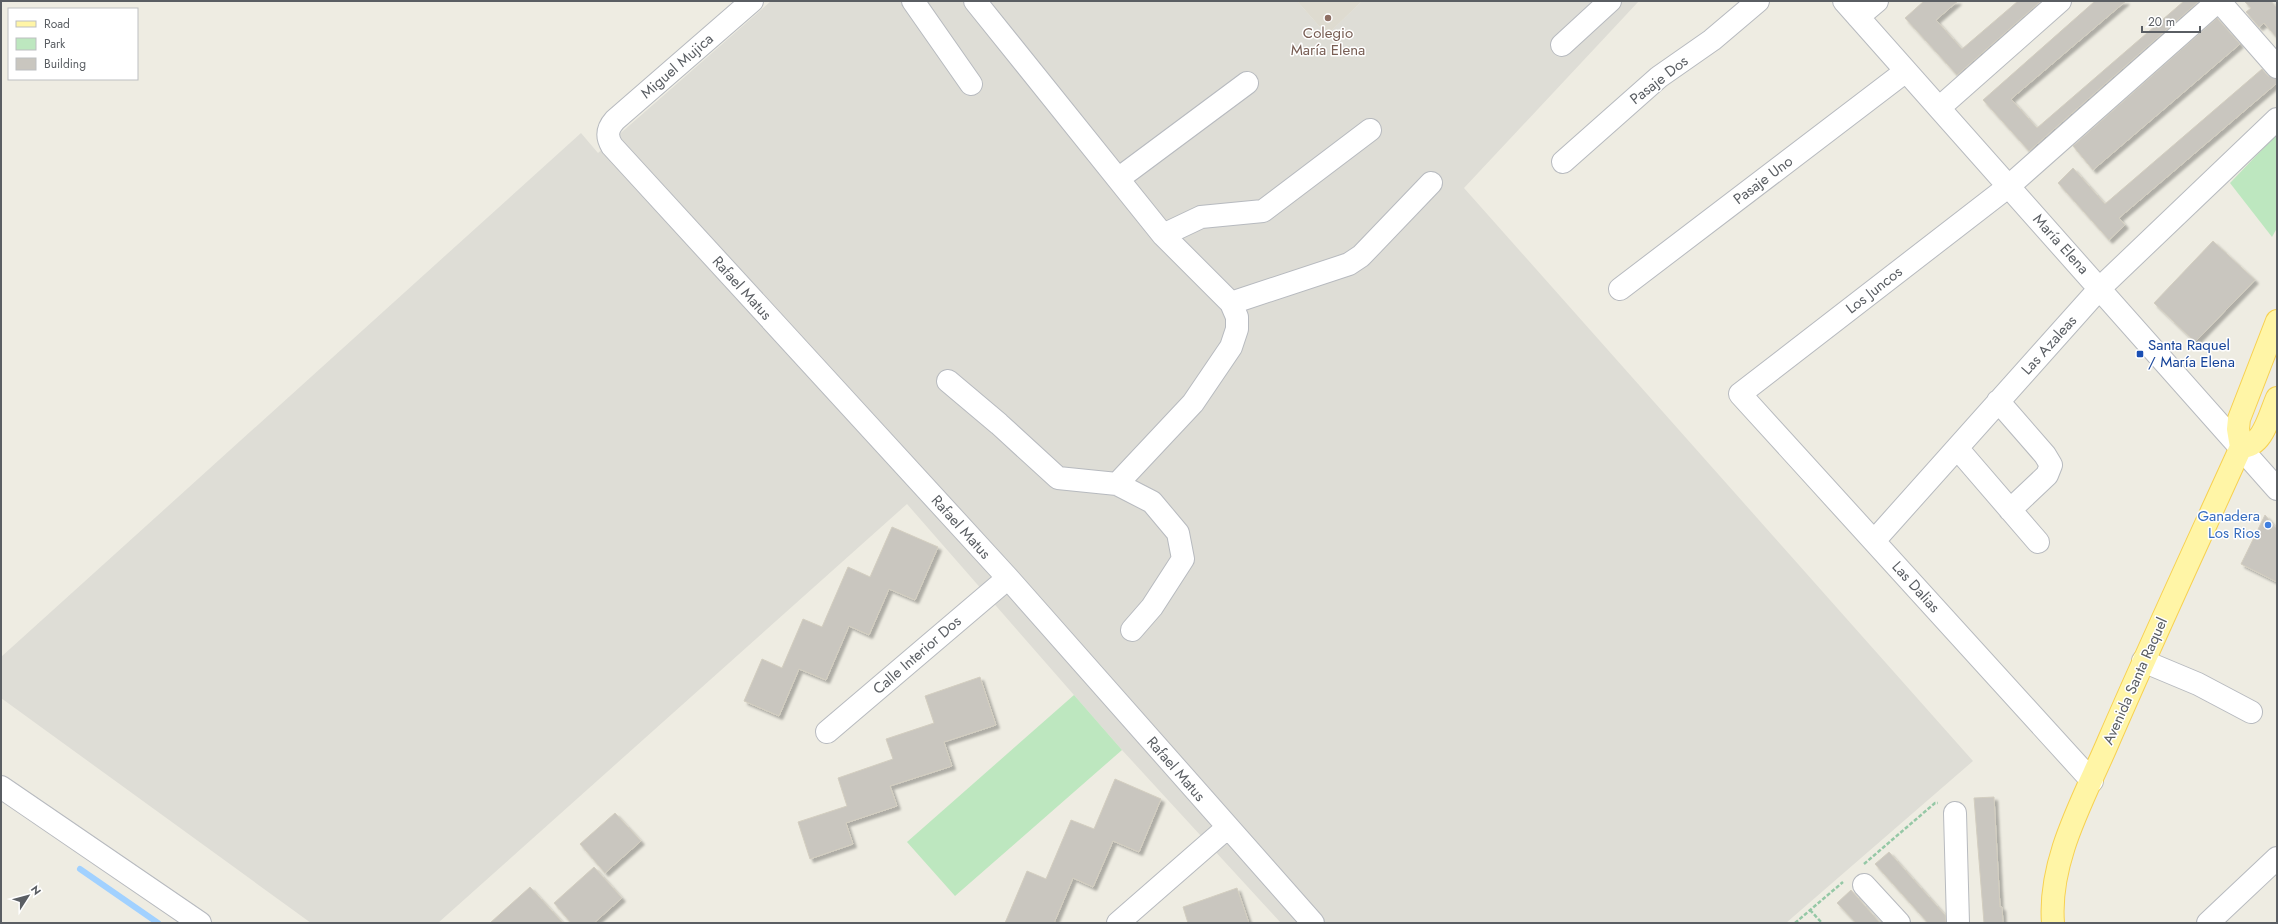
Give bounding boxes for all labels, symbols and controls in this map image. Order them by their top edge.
legend [8,8,138,80]
scale bar [2142,8,2200,34]
marker: Colegio María Elena [1323,13,1333,23]
text: 20 m [2148,13,2175,31]
text: Road [44,15,70,33]
place label: Colegio María Elena [1291,22,1365,61]
street label: Miguel Mujica [636,28,718,104]
text: Park [44,35,66,53]
street label: Pasaje Dos [1625,50,1693,110]
text: Building [44,55,86,73]
street label: Pasaje Uno [1729,150,1797,210]
street label: María Elena [2028,209,2094,279]
street label: Rafael Matus [707,251,777,325]
street label: Los Juncos [1841,261,1907,319]
street label: Las Azaleas [2016,310,2082,380]
place label: Santa Raquel / María Elena [2148,334,2235,373]
marker: Santa Raquel / María Elena [2135,349,2145,359]
street label: Rafael Matus [926,490,996,564]
place label: Ganadera Los Rios [2197,505,2260,544]
marker: Ganadera Los Rios [2263,520,2273,530]
street label: Las Dalias [1887,556,1945,618]
street label: Calle Interior Dos [868,610,966,700]
street label: Avenida Santa Raquel [2097,614,2173,748]
street label: Rafael Matus [1142,732,1210,806]
north arrow [8,876,48,916]
text: N [27,882,45,898]

